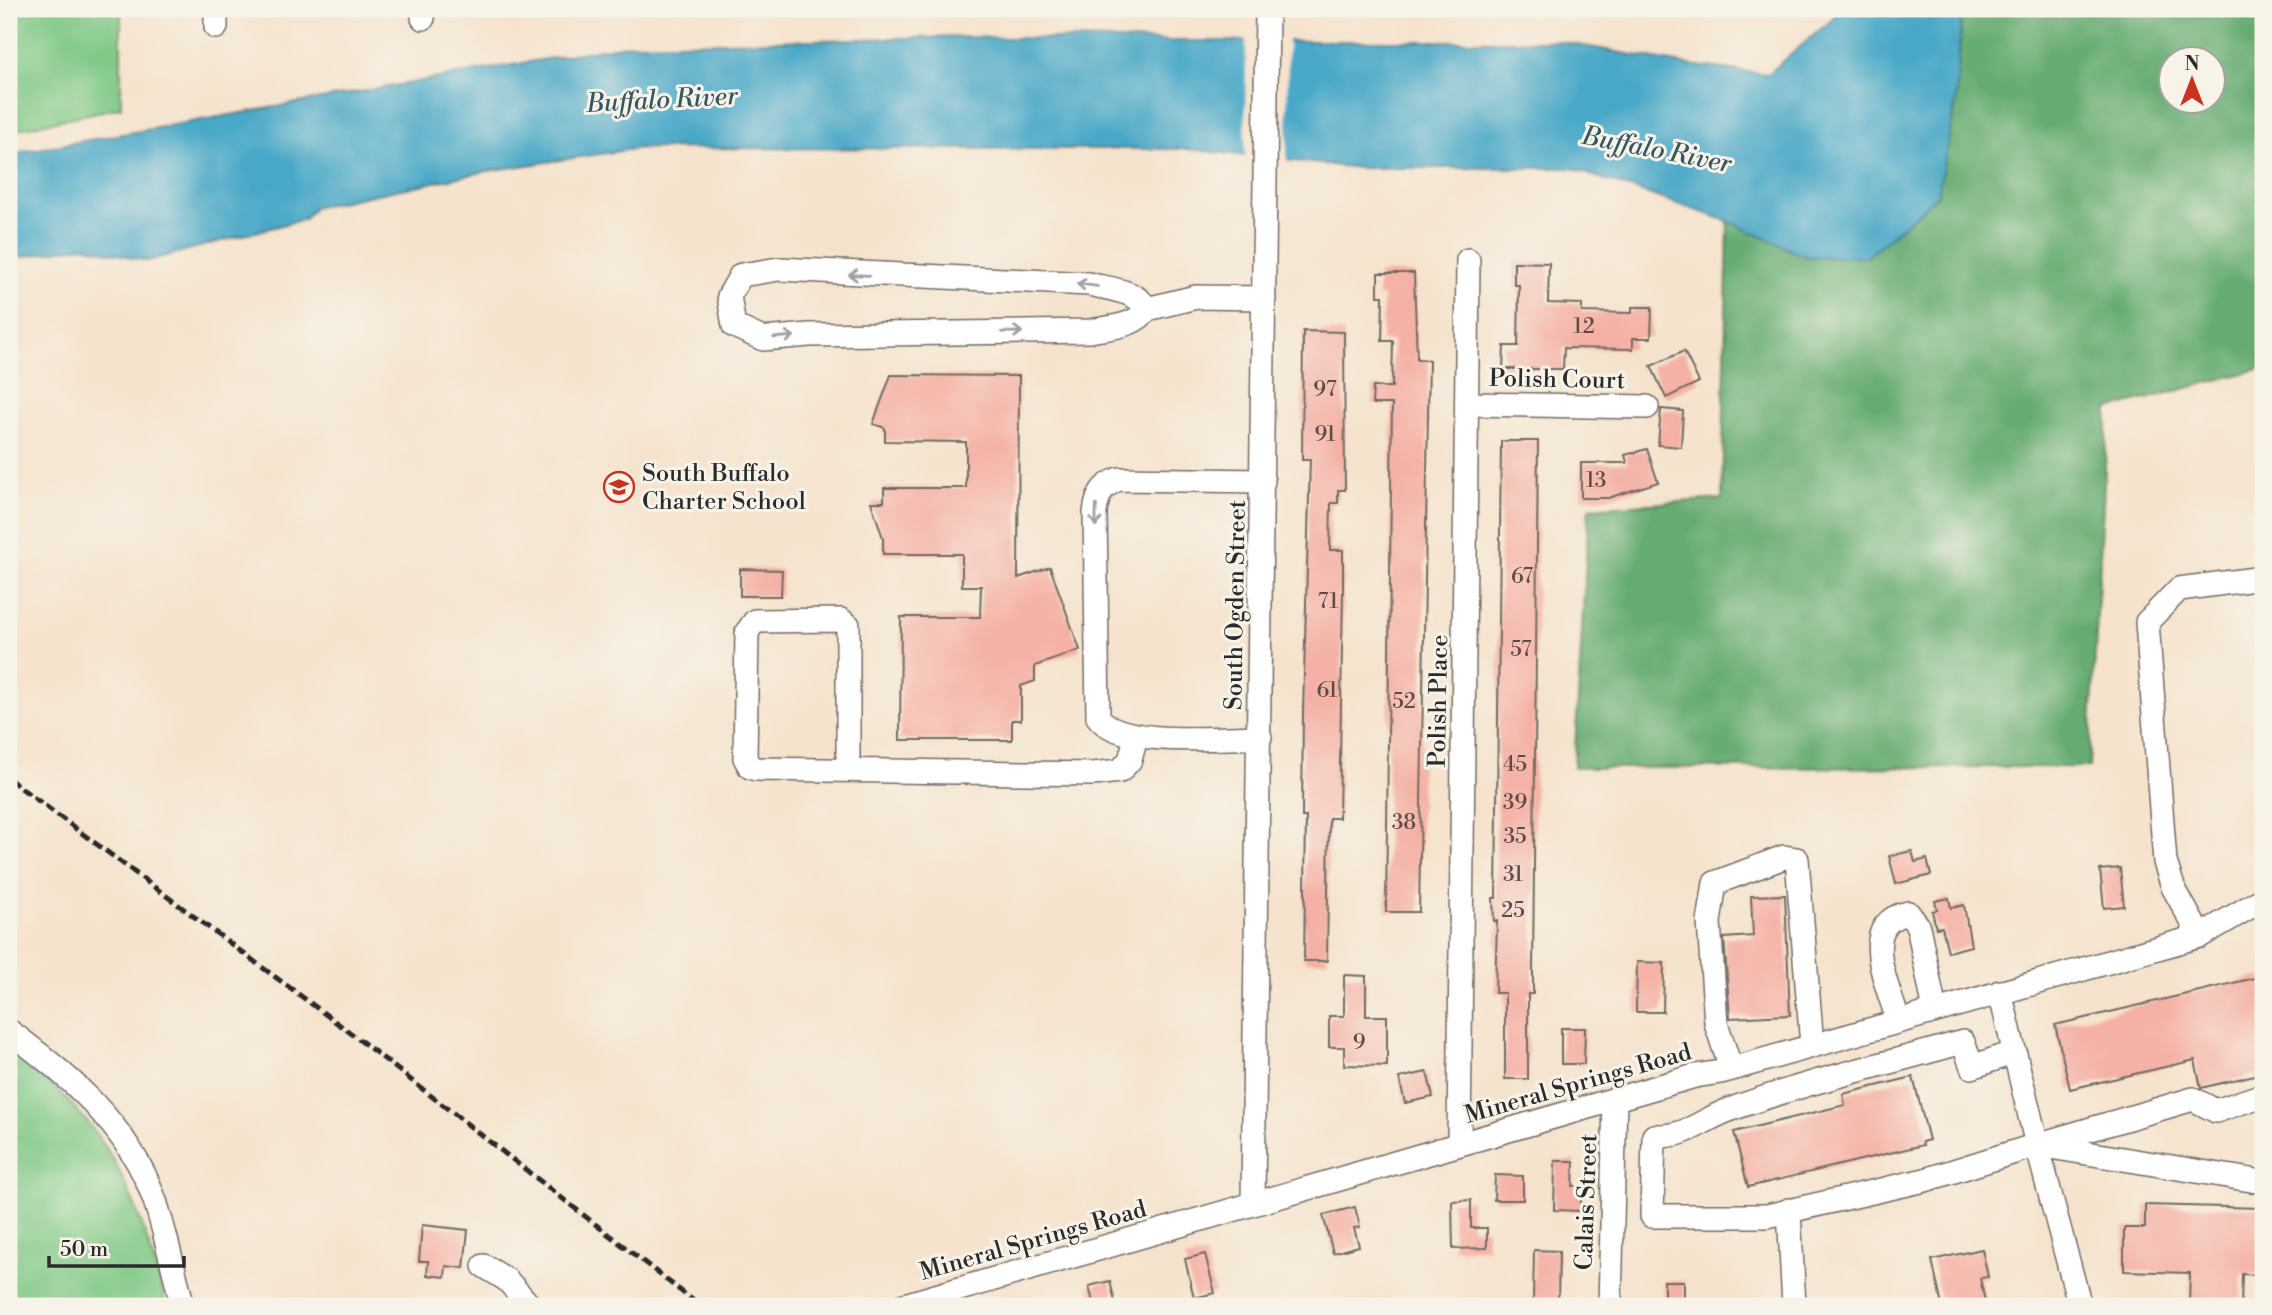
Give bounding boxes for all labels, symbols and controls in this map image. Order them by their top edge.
north arrow [2156,46,2226,116]
text: N [2184,52,2200,76]
water label: Buffalo River [584,80,740,120]
water label: Buffalo River [1578,120,1735,180]
one-way arrow [848,268,871,281]
one-way arrow [1076,278,1099,291]
house number: 12 [1573,314,1595,340]
one-way arrow [1000,325,1023,339]
one-way arrow [772,330,795,343]
street label: Polish Court [1489,364,1626,396]
house number: 97 [1313,377,1337,403]
house number: 91 [1314,422,1336,448]
place label: South Buffalo Charter School [642,459,806,517]
house number: 13 [1586,468,1606,494]
school or university icon: South Buffalo Charter School [602,470,636,504]
street label: South Ogden Street [1219,499,1253,710]
one-way arrow [1089,504,1103,527]
house number: 67 [1511,564,1534,590]
house number: 71 [1318,589,1338,615]
street label: Polish Place [1423,634,1455,768]
house number: 57 [1510,637,1532,663]
house number: 61 [1316,678,1338,704]
house number: 52 [1392,689,1416,715]
house number: 45 [1503,752,1527,778]
house number: 39 [1503,790,1527,816]
house number: 38 [1392,810,1416,836]
house number: 35 [1503,824,1527,850]
house number: 31 [1503,862,1523,888]
house number: 25 [1501,898,1525,924]
house number: 9 [1353,1030,1365,1056]
street label: Mineral Springs Road [1462,1037,1695,1131]
street label: Calais Street [1570,1133,1604,1271]
street label: Mineral Springs Road [917,1194,1150,1288]
scale bar [49,1224,184,1268]
text: 50 m [60,1237,108,1263]

